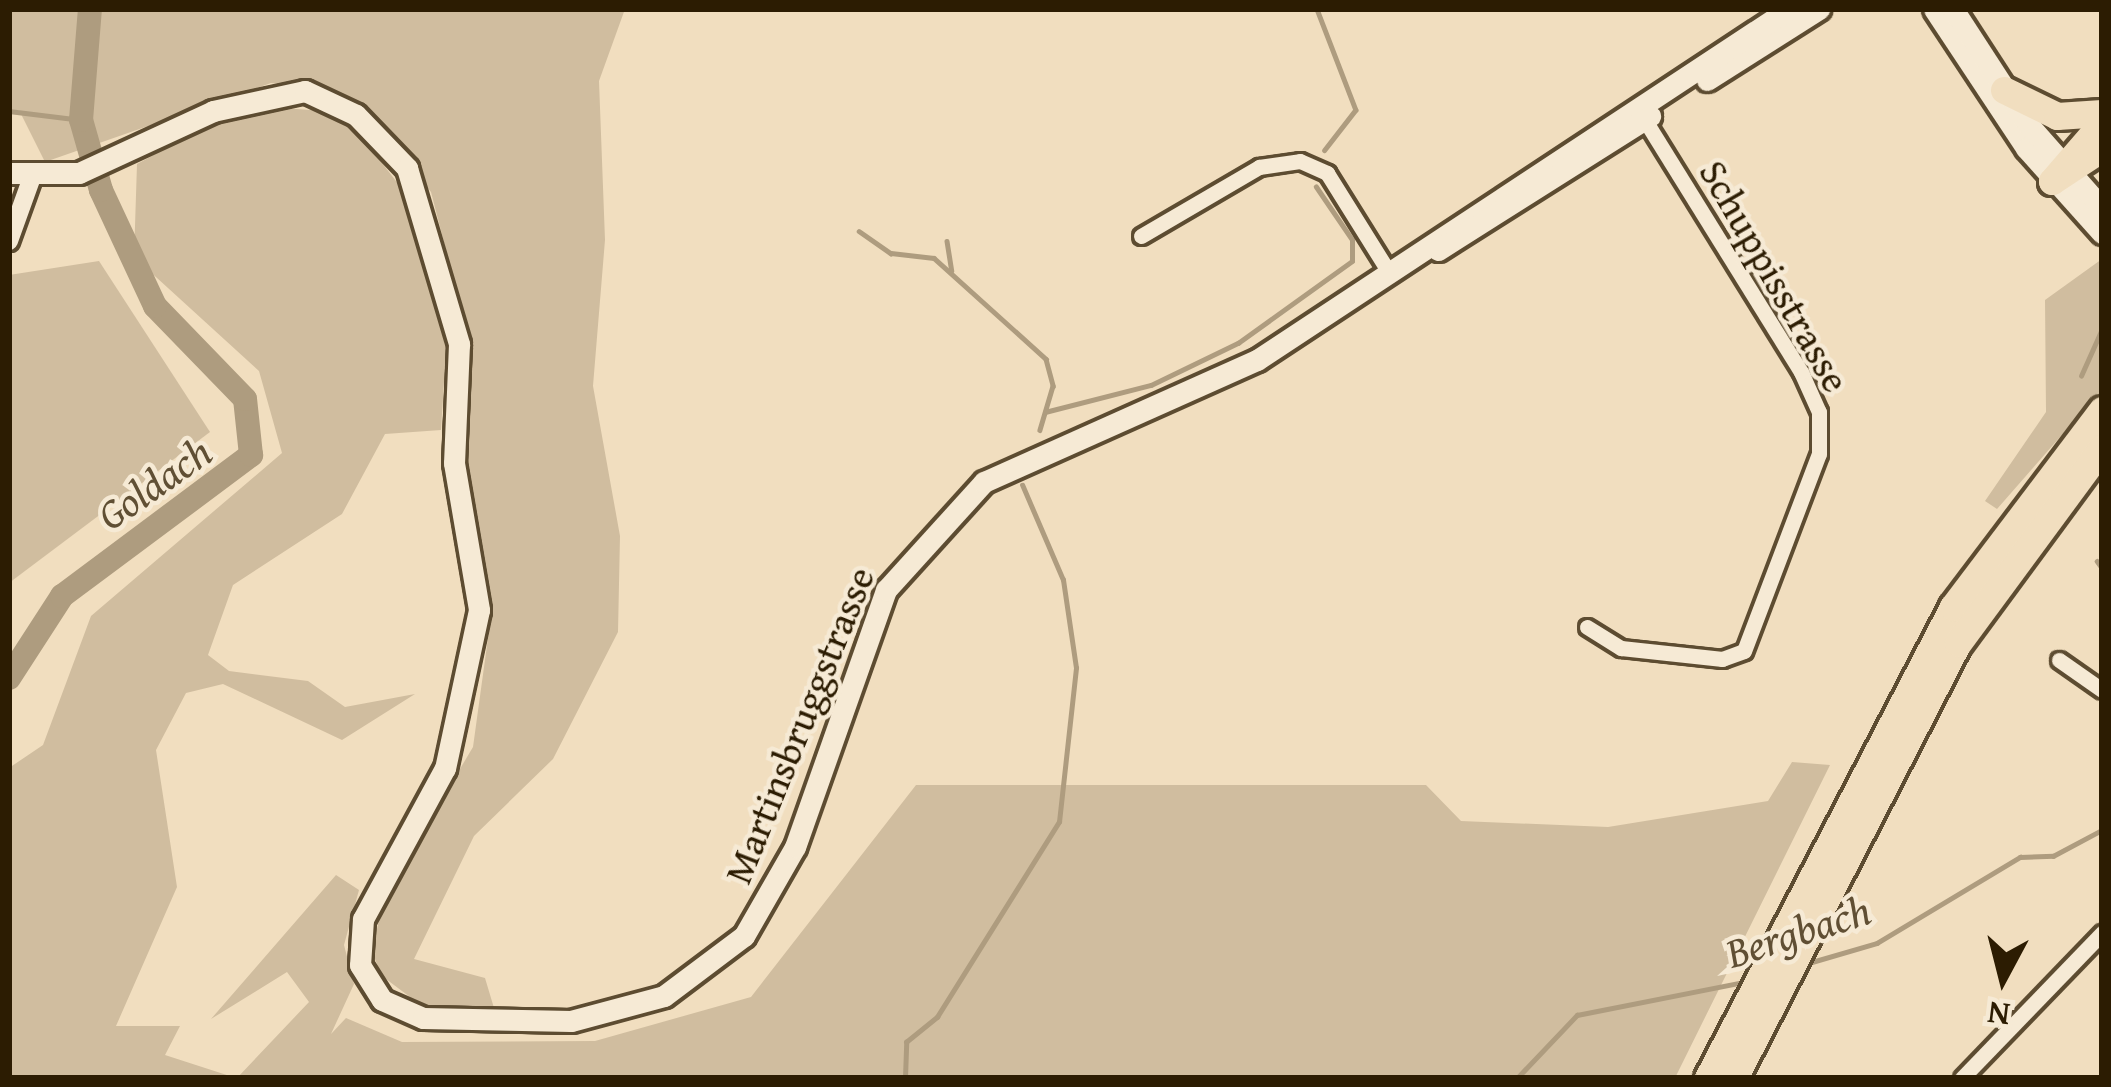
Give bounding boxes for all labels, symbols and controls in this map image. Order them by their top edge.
street label: Schuppisstrasse [1690,152,1860,400]
water label: Goldach [87,426,221,540]
street label: Martinsbruggstrasse [714,560,884,890]
water label: Bergbach [1719,884,1877,978]
north arrow [1943,919,2063,1039]
text: N [1985,990,2012,1040]

